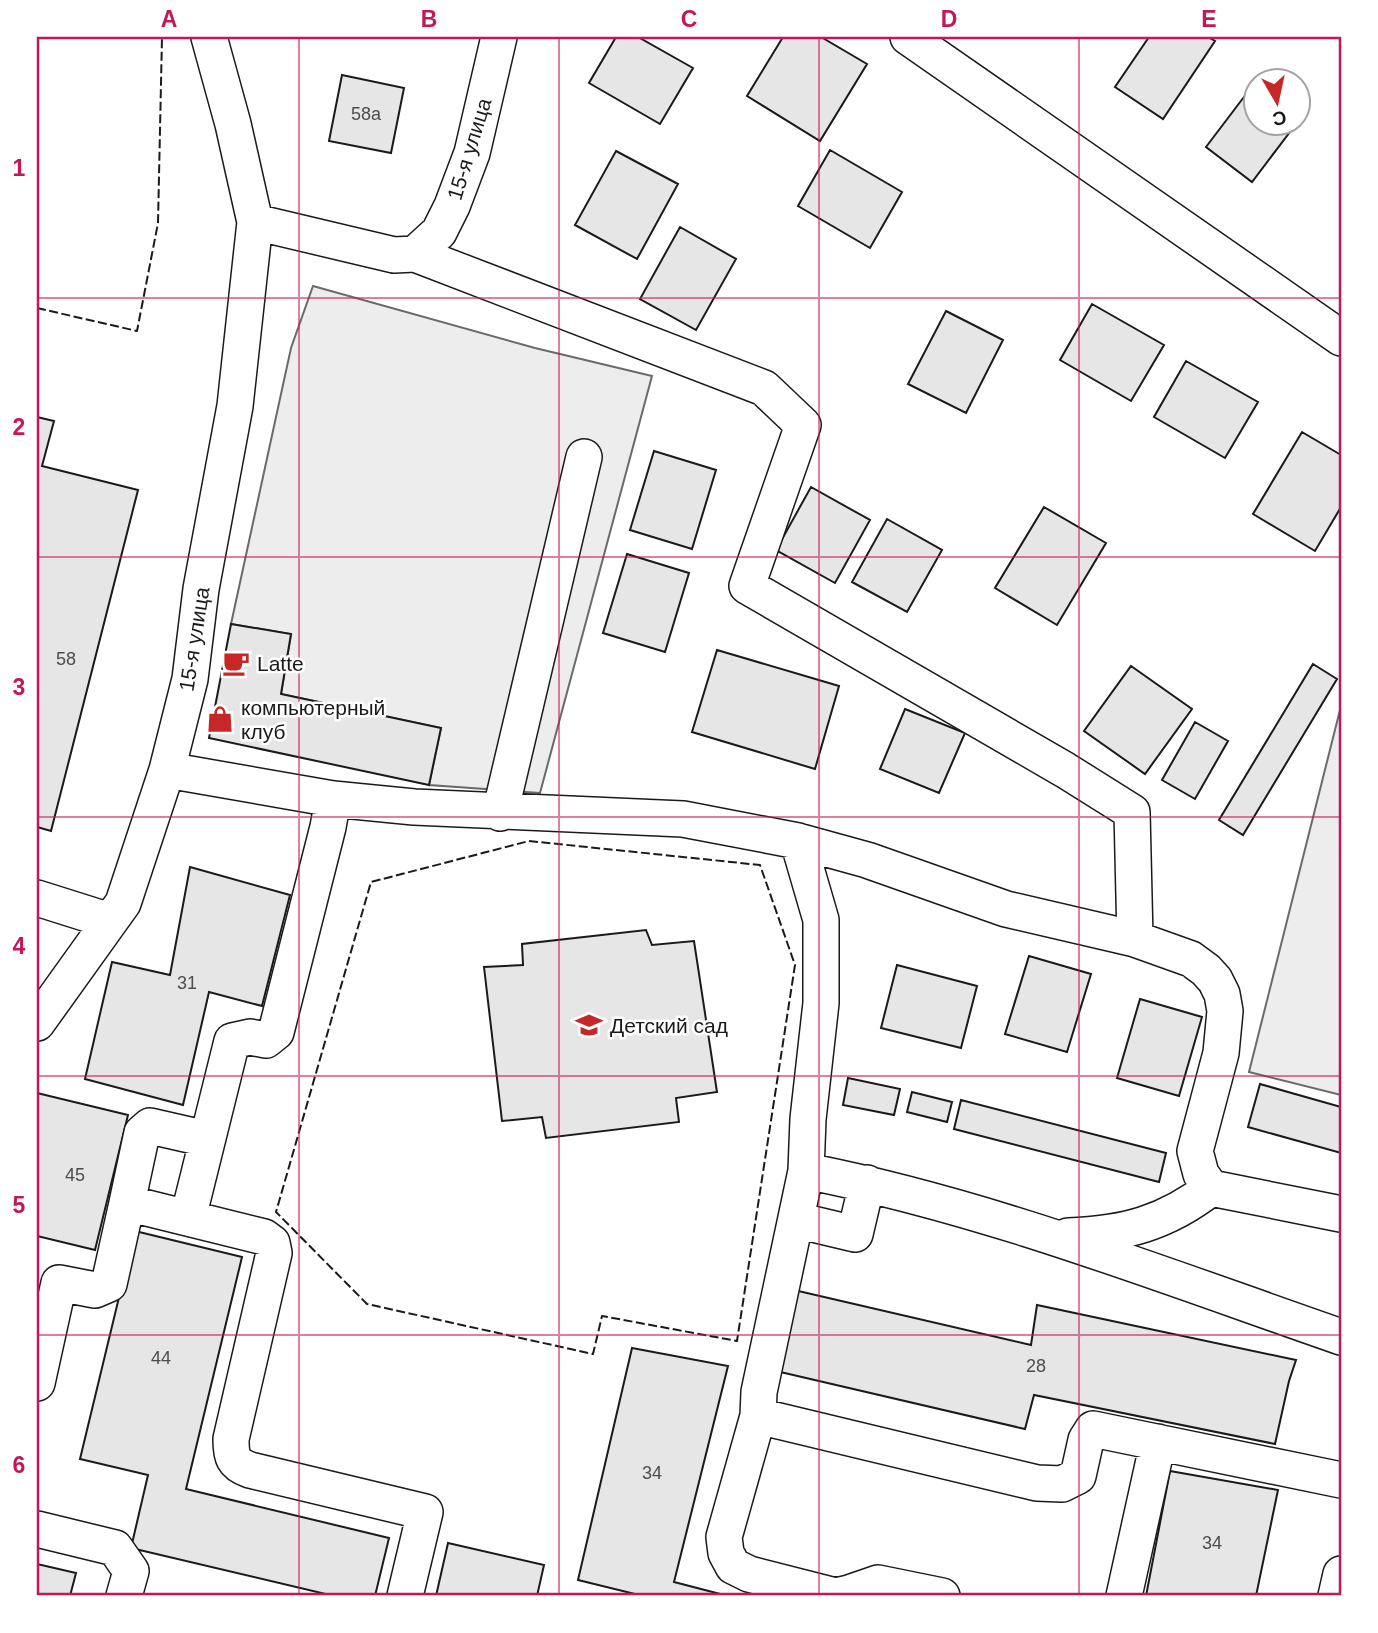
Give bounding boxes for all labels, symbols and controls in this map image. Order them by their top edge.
text: A [161,6,177,32]
text: B [421,6,437,32]
text: C [681,6,697,32]
text: D [941,6,957,32]
text: E [1201,6,1217,32]
north arrow [1242,66,1312,136]
street label: 15-я улица [443,95,495,203]
house number: 58а [351,104,382,124]
text: С [1271,107,1288,130]
text: 1 [13,155,26,181]
text: 2 [13,414,25,440]
street label: 15-я улица [174,585,214,693]
cafe icon: Latte [221,648,251,678]
house number: 58 [56,649,76,669]
place label: Latte [257,652,304,675]
text: 3 [13,674,25,700]
place label: компьютерный клуб [241,696,385,743]
shop icon: компьютерный клуб [205,704,235,734]
text: 4 [13,933,26,959]
house number: 31 [177,973,197,993]
school or university icon: Детский сад [574,1010,604,1040]
place label: Детский сад [610,1014,728,1037]
house number: 45 [65,1165,85,1185]
text: 5 [13,1192,26,1218]
house number: 44 [151,1348,171,1368]
house number: 28 [1026,1356,1046,1376]
text: 6 [13,1452,25,1478]
house number: 34 [642,1463,662,1483]
house number: 34 [1202,1533,1222,1553]

